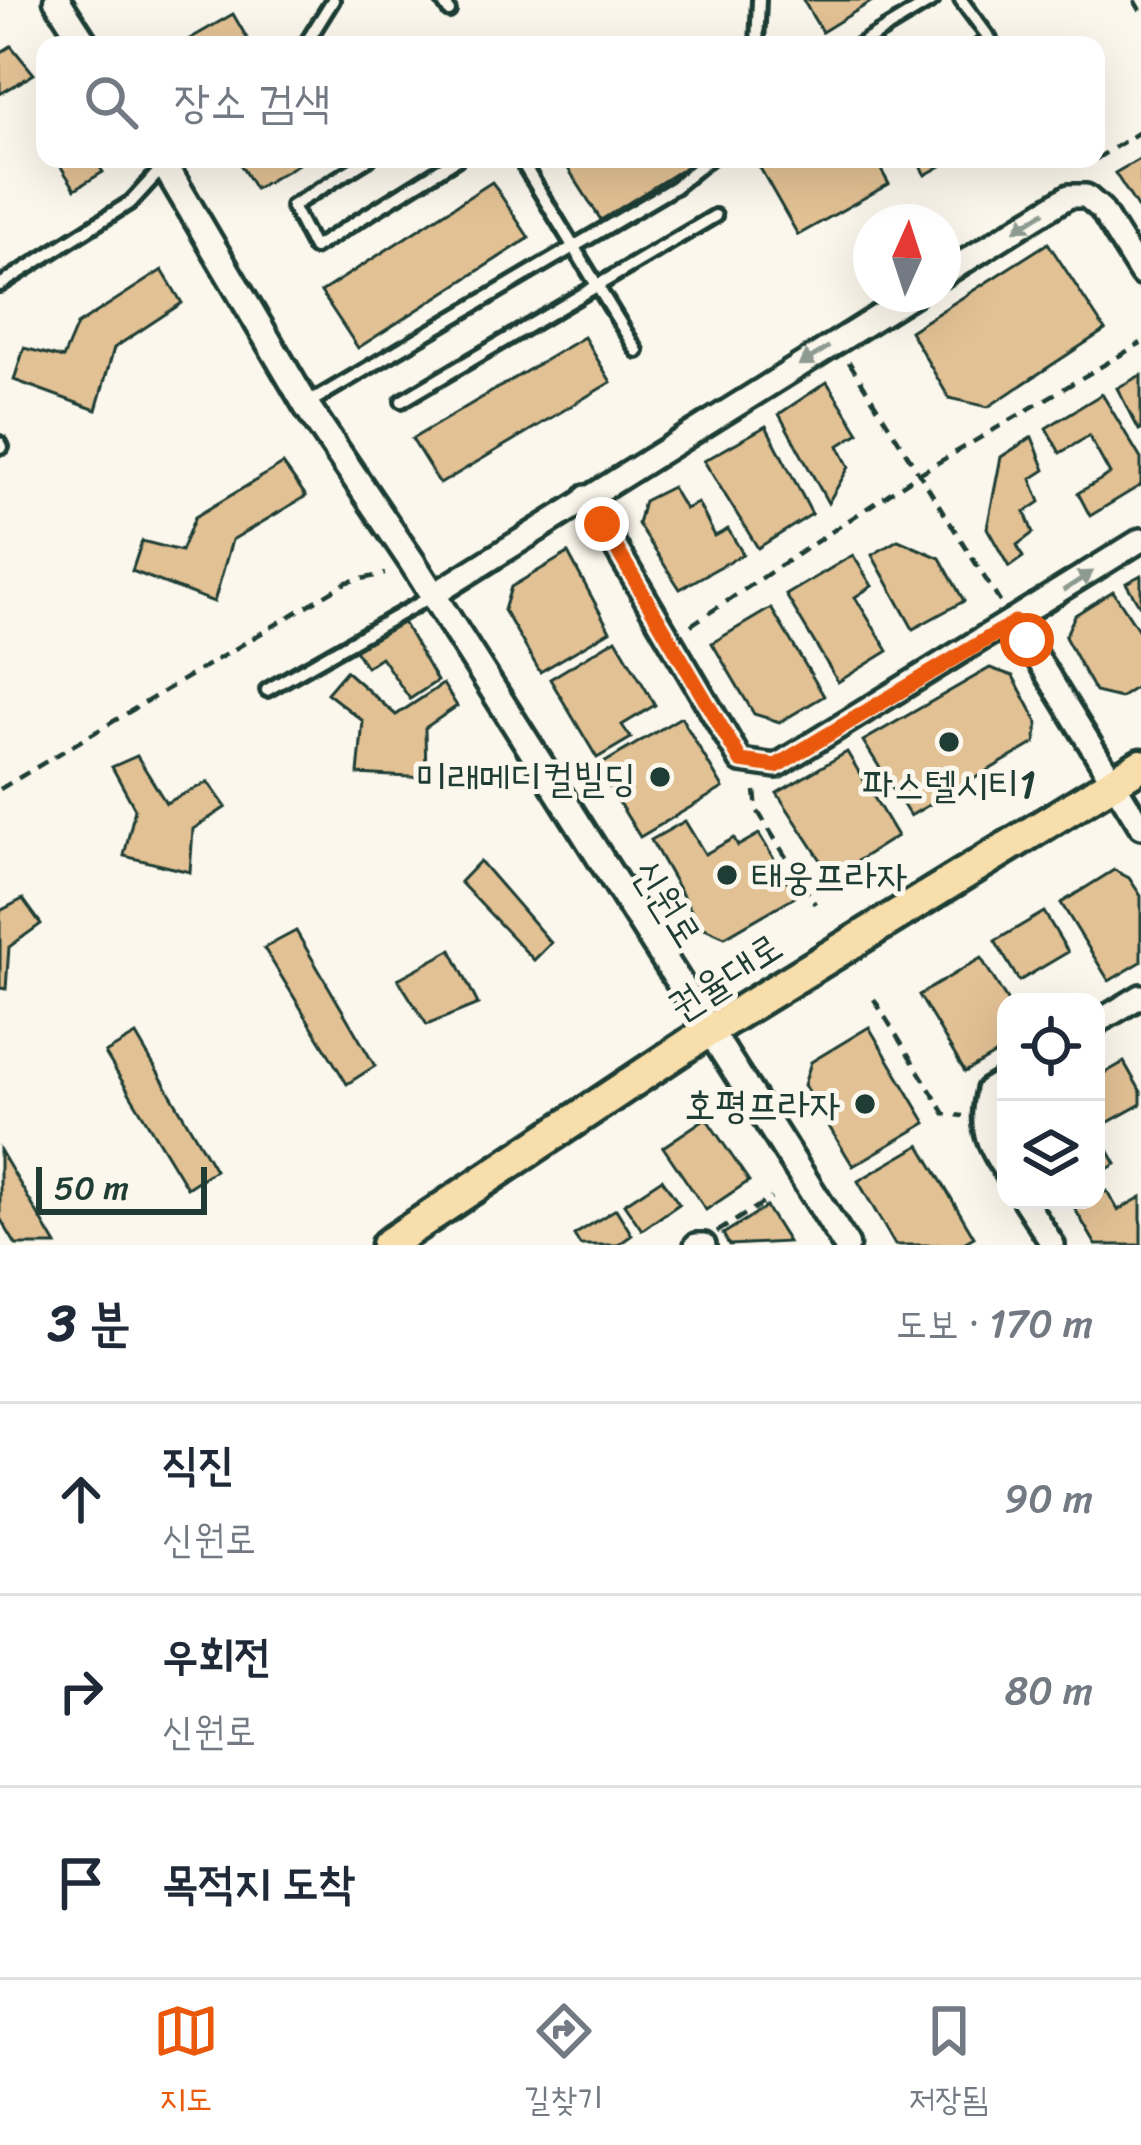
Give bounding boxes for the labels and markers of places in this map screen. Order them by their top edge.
marker: 파스텔시티1 [936,729,962,755]
place label: 미래메디컬빌딩 [416,743,636,812]
place label: 파스텔시티1 [862,750,1036,819]
marker: 미래메디컬빌딩 [647,764,673,790]
place label: 태웅프라자 [751,841,908,910]
marker: 태웅프라자 [714,862,740,888]
place label: 호평프라자 [684,1070,841,1139]
marker: 호평프라자 [852,1091,878,1117]

